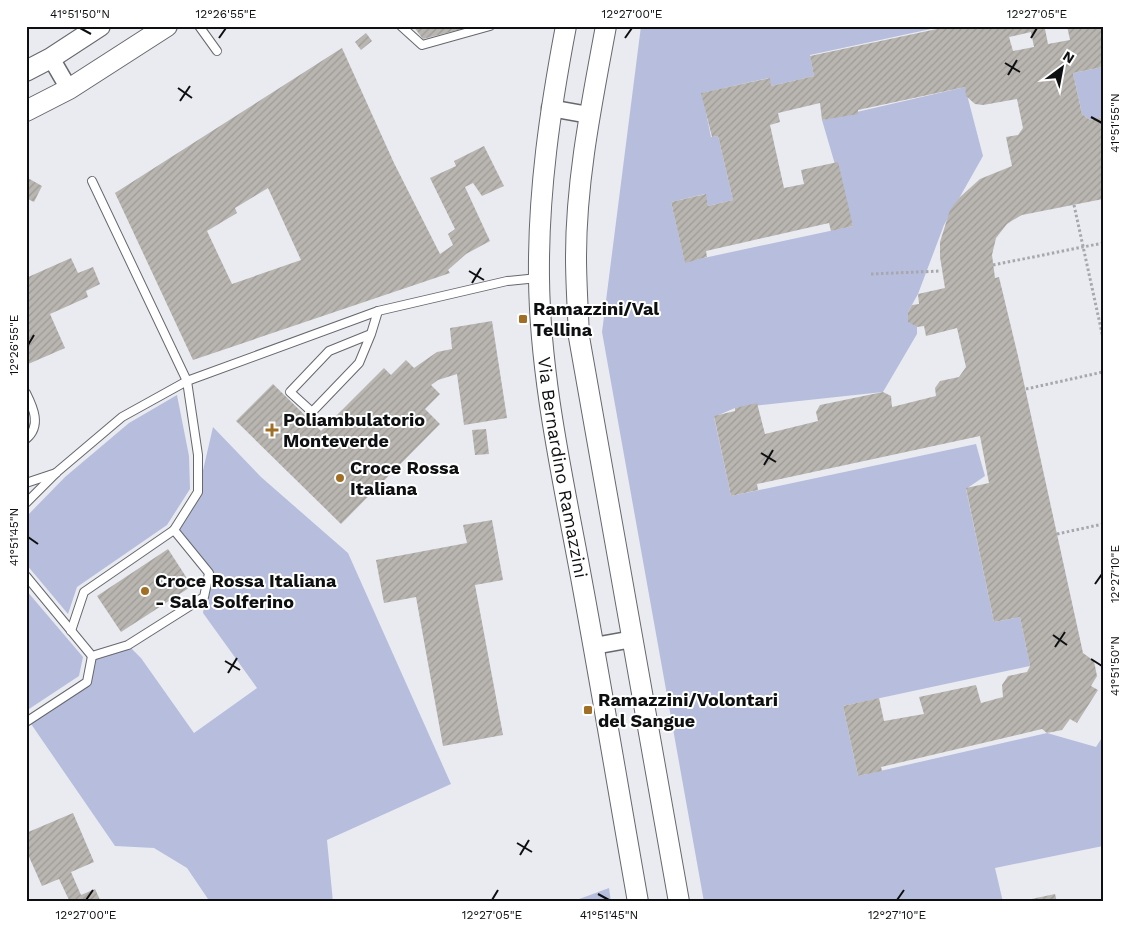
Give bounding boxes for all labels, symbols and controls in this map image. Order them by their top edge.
text: 41°51'50"N [50,7,110,21]
text: 12°26'55"E [196,7,257,21]
text: 12°27'00"E [602,7,663,21]
text: 12°27'05"E [1007,7,1068,21]
north arrow [1036,42,1086,92]
text: N [1060,47,1078,67]
text: 41°51'55"N [1108,93,1122,153]
place label: Ramazzini/Val Tellina [533,298,659,340]
marker: Ramazzini/Val Tellina [517,313,529,325]
text: 12°26'55"E [7,314,21,375]
street label: Via Bernardino Ramazzini [534,356,592,580]
place label: Poliambulatorio Monteverde [283,409,425,451]
marker: Poliambulatorio Monteverde [265,423,279,437]
place label: Croce Rossa Italiana [350,457,460,499]
marker: Croce Rossa Italiana [334,472,346,484]
text: 41°51'45"N [7,508,21,566]
text: 12°27'10"E [1108,545,1122,603]
place label: Croce Rossa Italiana - Sala Solferino [155,570,337,612]
marker: Croce Rossa Italiana - Sala Solferino [139,585,151,597]
text: 41°51'50"N [1108,636,1122,696]
place label: Ramazzini/Volontari del Sangue [598,689,778,731]
marker: Ramazzini/Volontari del Sangue [582,704,594,716]
text: 12°27'00"E [56,908,117,922]
text: 12°27'05"E [462,908,523,922]
text: 41°51'45"N [580,908,638,922]
text: 12°27'10"E [868,908,926,922]

